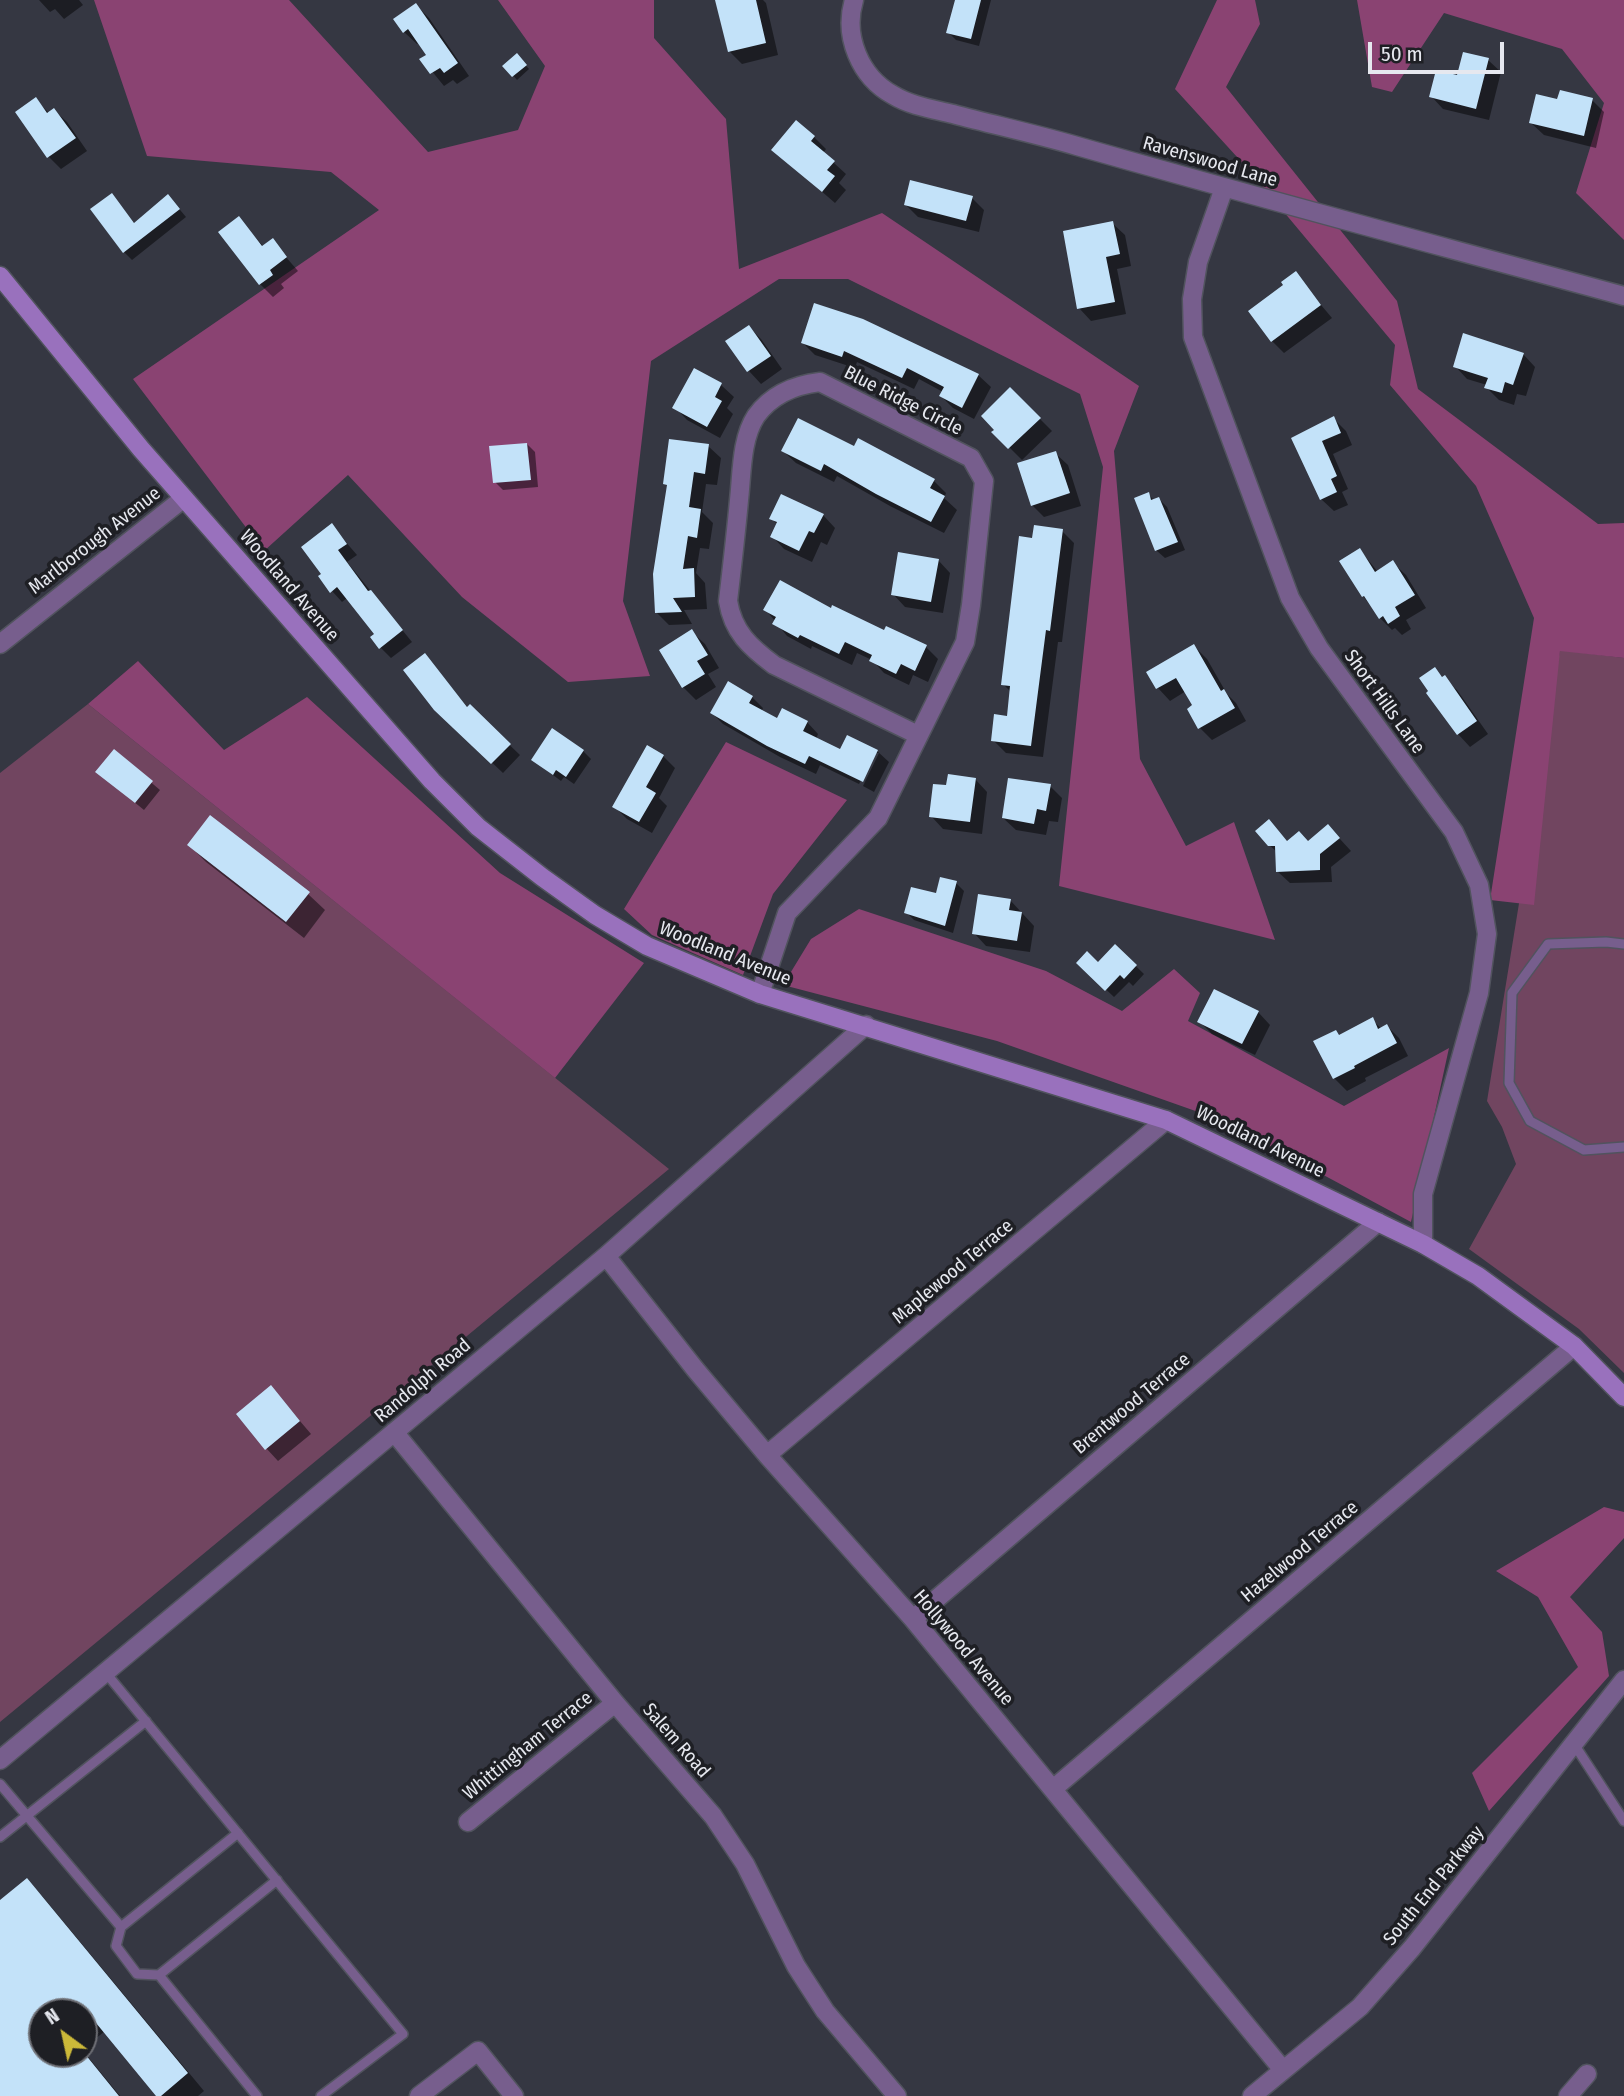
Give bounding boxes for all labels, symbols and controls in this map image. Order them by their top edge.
scale bar [1372,28,1508,72]
text: 50 m [1381,41,1423,67]
street label: Ravenswood Lane [1140,132,1280,192]
street label: Blue Ridge Circle [840,361,966,441]
street label: Marlborough Avenue [25,482,165,600]
street label: Woodland Avenue [234,526,344,646]
street label: Short Hills Lane [1339,646,1429,758]
street label: Woodland Avenue [656,917,794,991]
street label: Woodland Avenue [1192,1101,1328,1183]
street label: Maplewood Terrace [888,1215,1018,1329]
street label: Randolph Road [370,1334,476,1428]
street label: Brentwood Terrace [1069,1349,1195,1459]
street label: Hazelwood Terrace [1237,1496,1363,1608]
street label: Hollywood Avenue [908,1586,1018,1710]
street label: Whittingham Terrace [459,1687,597,1805]
street label: Salem Road [637,1699,715,1783]
street label: South End Parkway [1379,1822,1489,1950]
north arrow [28,1998,98,2068]
text: N [41,2004,63,2029]

